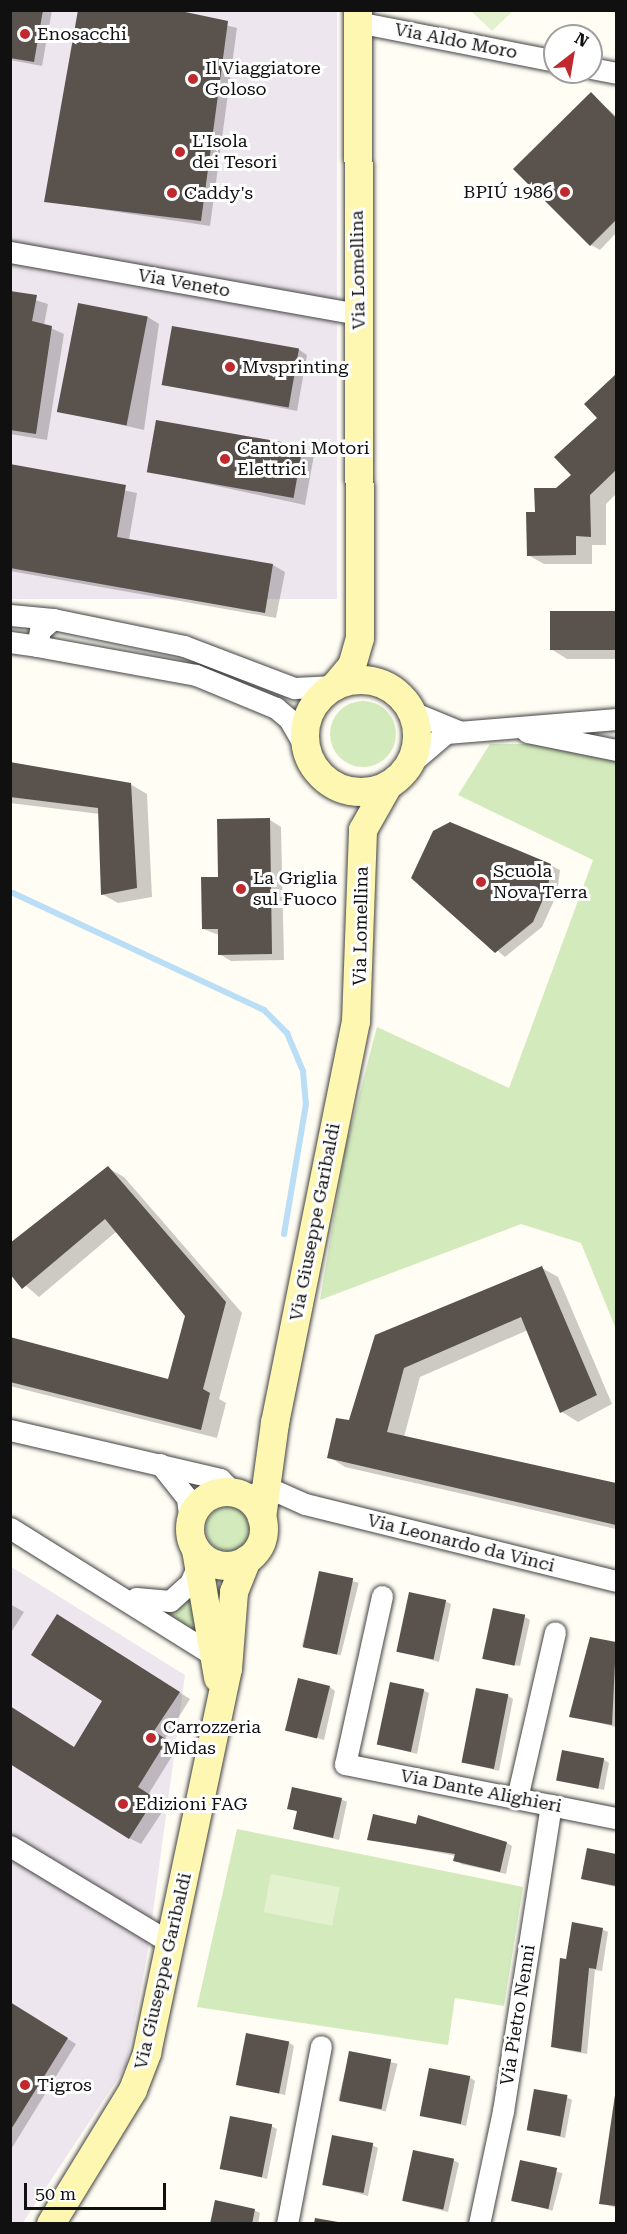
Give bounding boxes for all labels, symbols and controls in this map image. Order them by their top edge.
street label: Via Aldo Moro [393,19,519,63]
place label: Enosacchi [37,23,127,45]
north arrow [543,24,603,84]
marker: Enosacchi [18,27,32,41]
text: N [571,29,592,51]
place label: Il Viaggiatore Goloso [205,58,321,100]
marker: Il Viaggiatore Goloso [186,72,200,86]
place label: L'Isola dei Tesori [192,131,277,174]
marker: L'Isola dei Tesori [173,145,187,159]
place label: BPIÚ 1986 [463,181,553,203]
place label: Caddy's [184,182,253,204]
marker: BPIÚ 1986 [558,185,572,199]
marker: Caddy's [165,186,179,200]
street label: Via Lomellina [346,210,370,330]
street label: Via Veneto [136,264,232,302]
place label: Mvsprinting [242,356,349,378]
marker: Mvsprinting [223,360,237,374]
place label: Cantoni Motori Elettrici [237,438,370,480]
marker: Cantoni Motori Elettrici [218,452,232,466]
place label: Scuola Nova Terra [493,861,587,904]
street label: Via Lomellina [349,866,373,986]
place label: La Griglia sul Fuoco [253,868,337,910]
marker: Scuola Nova Terra [474,875,488,889]
marker: La Griglia sul Fuoco [234,882,248,896]
street label: Via Giuseppe Garibaldi [285,1121,345,1323]
street label: Via Leonardo da Vinci [365,1509,557,1577]
place label: Carrozzeria Midas [163,1717,261,1760]
marker: Carrozzeria Midas [144,1731,158,1745]
street label: Via Dante Alighieri [399,1765,563,1817]
place label: Edizioni FAG [135,1793,247,1815]
marker: Edizioni FAG [116,1797,130,1811]
street label: Via Giuseppe Garibaldi [130,1871,196,2071]
street label: Via Pietro Nenni [496,1943,540,2087]
place label: Tigros [37,2074,92,2096]
marker: Tigros [18,2078,32,2092]
scale bar [27,2171,170,2209]
text: 50 m [35,2183,76,2204]

